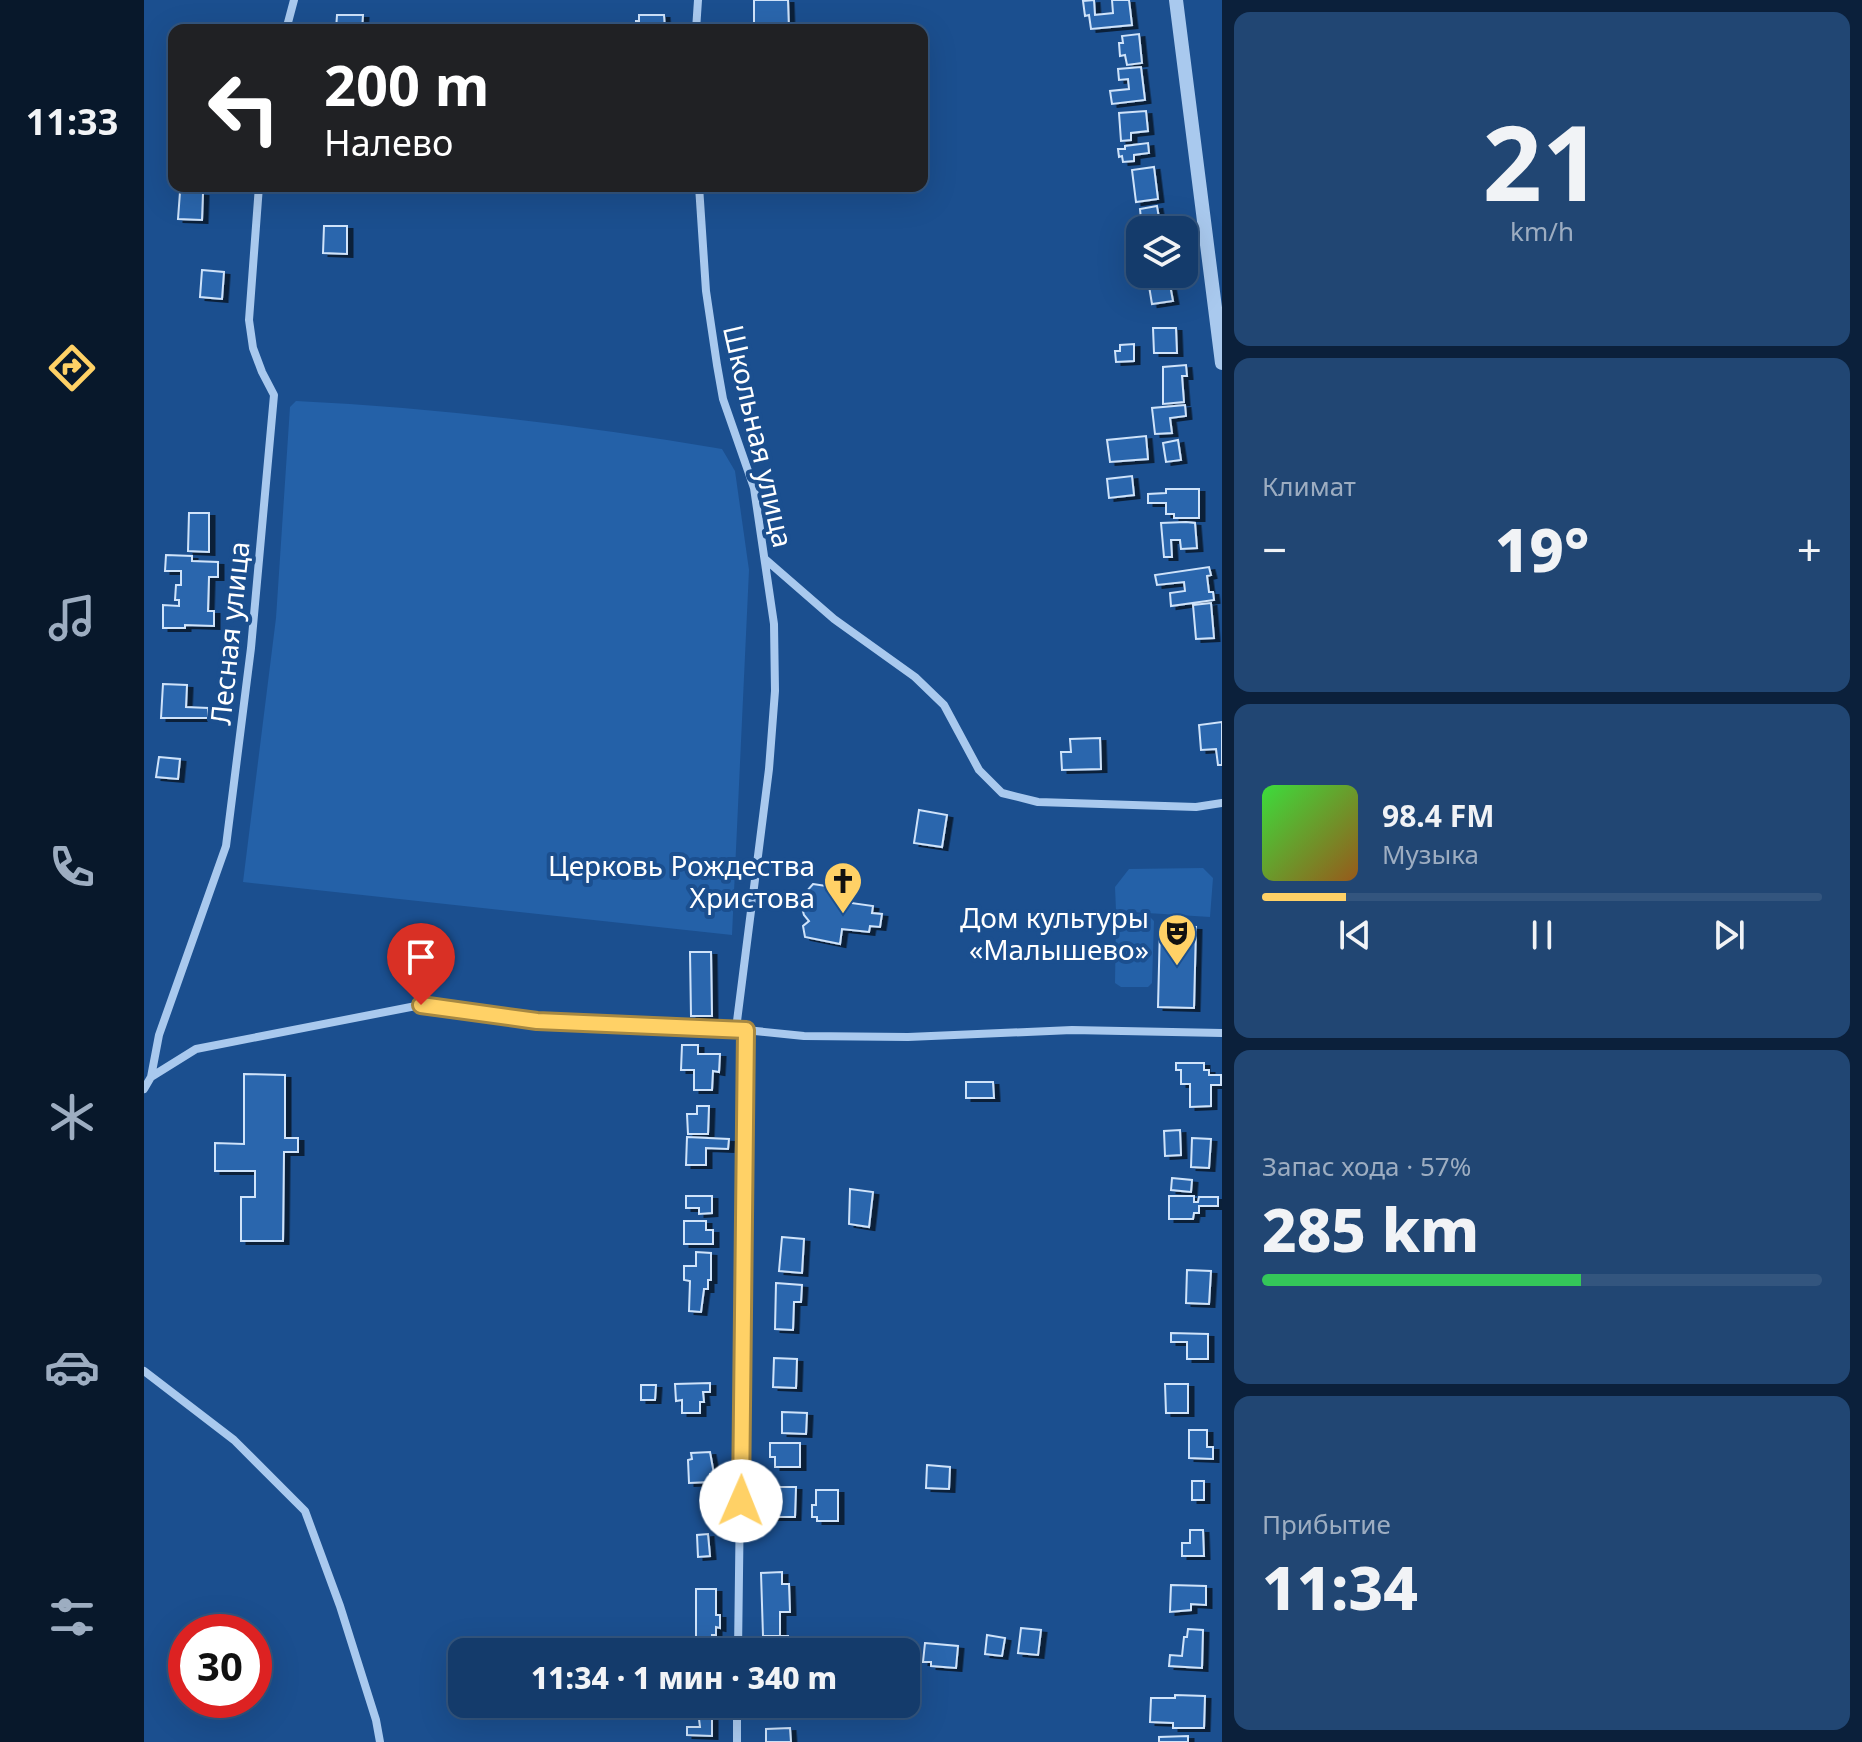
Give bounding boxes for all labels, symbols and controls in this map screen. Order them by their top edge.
text: 200 m [324,46,489,122]
icon: left [192,56,296,160]
text: 21 [1483,90,1601,231]
text: 11:33 [26,97,118,146]
text: Налево [324,118,453,167]
text: km/h [1510,213,1574,249]
map controls [1126,216,1198,288]
button: layers [1126,216,1198,288]
street label: Школьная улица [715,321,803,551]
icon: directions [44,340,100,396]
text: Климат [1262,468,1356,504]
text: 19° [1495,508,1589,590]
text: − [1262,519,1287,579]
text: + [1797,519,1822,579]
street label: Лесная улица [200,539,258,727]
icon: music [44,590,100,646]
text: 98.4 FM [1382,795,1494,836]
text: Музыка [1382,836,1479,872]
icon: phone [44,839,100,895]
place label: Церковь Рождества Христова [548,846,815,916]
church icon: Церковь Рождества Христова [822,860,864,915]
place label: Дом культуры «Малышево» [960,898,1149,968]
theatre icon: Дом культуры «Малышево» [1156,912,1198,967]
icon: previous [1333,913,1377,957]
icon: pause [1520,913,1564,957]
icon: next [1707,913,1751,957]
pin [387,923,455,1005]
icon: arrive [399,935,443,979]
icon: climate [44,1089,100,1145]
text: Запас хода · 57% [1262,1148,1471,1184]
text: 285 km [1262,1188,1479,1270]
icon: car [44,1339,100,1395]
position arrow [699,1459,783,1543]
text: Прибытие [1262,1506,1391,1542]
text: 11:34 [1262,1546,1418,1628]
icon: filters [44,1589,100,1645]
speed limit sign: 30 [168,1614,272,1718]
text: 11:34 · 1 мин · 340 m [531,1657,837,1698]

